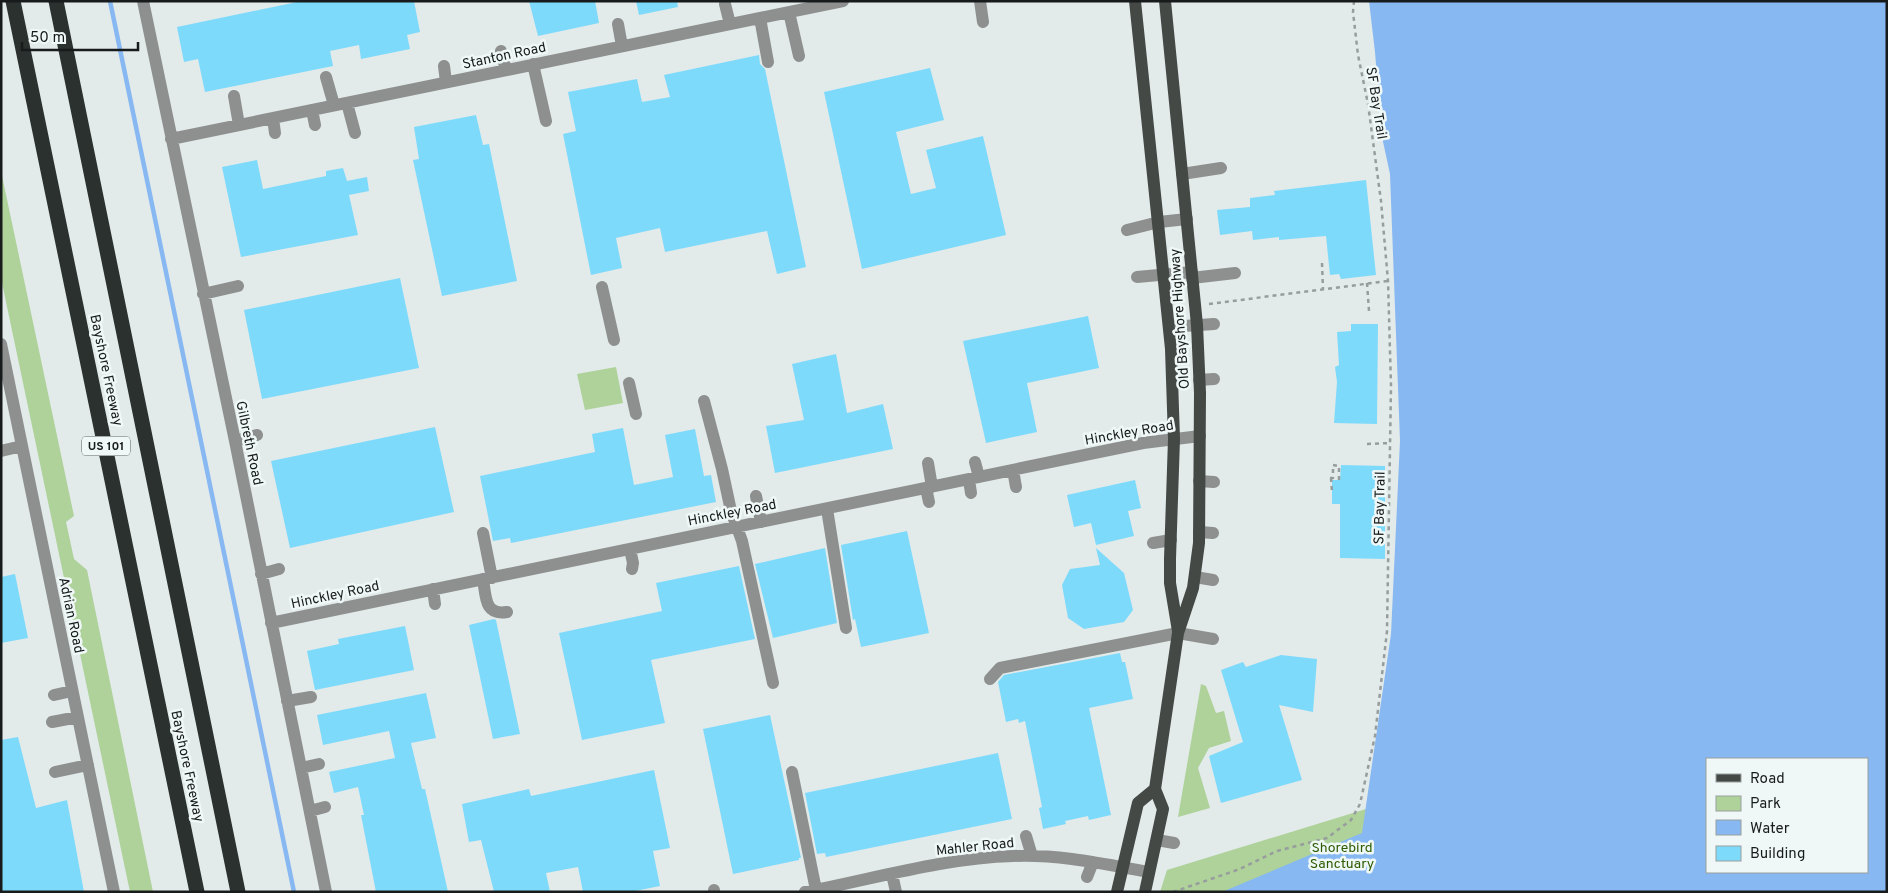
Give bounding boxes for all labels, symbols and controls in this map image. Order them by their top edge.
scale bar [22,20,139,52]
text: 50 m [30,29,65,48]
street label: Stanton Road [461,39,548,74]
street label: SF Bay Trail [1361,66,1390,141]
street label: Old Bayshore Highway [1167,248,1194,390]
street label: Bayshore Freeway [85,313,126,428]
street label: Gilbreth Road [231,400,266,487]
street label: Hinckley Road [1084,417,1175,450]
road number: US 101 [82,436,130,456]
street label: SF Bay Trail [1371,471,1390,545]
street label: Hinckley Road [687,497,778,530]
street label: Adrian Road [54,576,87,655]
street label: Hinckley Road [290,578,381,613]
street label: Bayshore Freeway [166,709,207,824]
legend [1706,758,1868,873]
text: Road [1750,770,1785,789]
text: Park [1750,795,1781,814]
text: Water [1750,820,1790,839]
street label: Mahler Road [935,835,1015,860]
park label: Shorebird Sanctuary [1310,840,1374,873]
text: Building [1750,845,1805,864]

